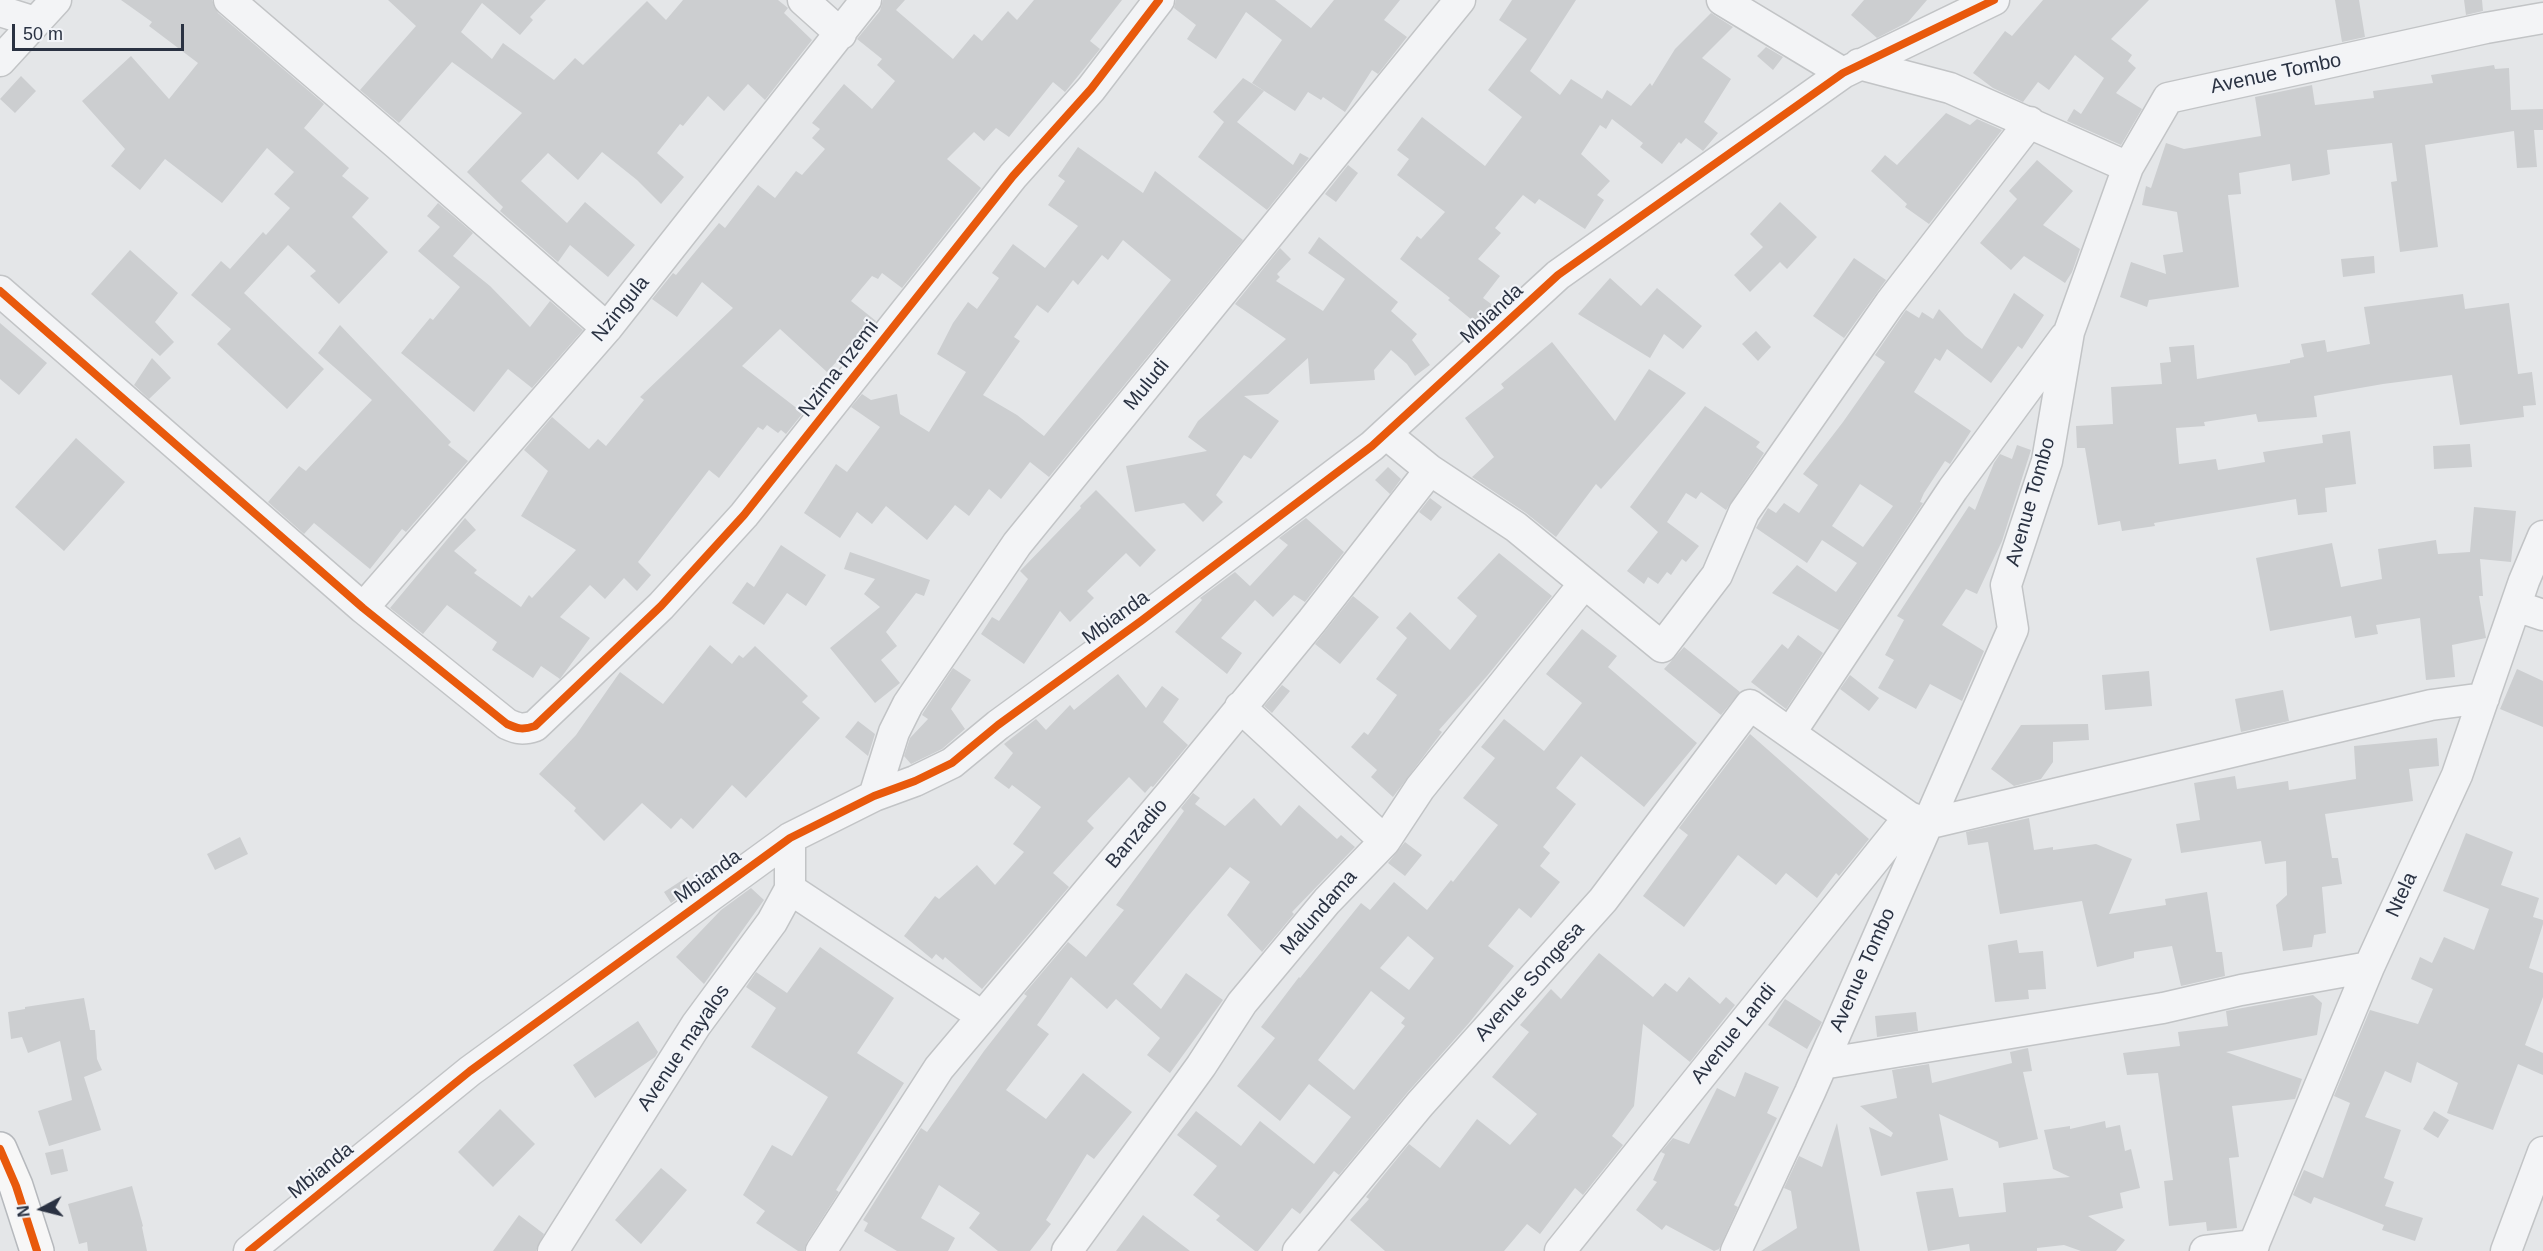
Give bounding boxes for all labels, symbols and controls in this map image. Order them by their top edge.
scale bar [15,12,188,50]
text: 50 m [23,24,63,44]
street label: Avenue Tombo [2208,48,2344,100]
street label: Nzingula [587,271,655,347]
street label: Mbianda [1456,279,1528,349]
street label: Nzima nzemi [794,316,884,422]
street label: Muludi [1119,355,1175,415]
street label: Avenue Tombo [2001,435,2061,569]
street label: Mbianda [1078,586,1154,650]
street label: Banzadio [1101,794,1173,874]
street label: Mbianda [670,845,746,909]
street label: Malundama [1276,866,1362,960]
street label: Ntela [2381,869,2423,921]
street label: Avenue Tombo [1825,904,1901,1036]
street label: Avenue Songesa [1470,917,1590,1047]
street label: Avenue Landi [1686,979,1782,1089]
street label: Avenue mayalos [633,980,735,1116]
street label: Mbianda [284,1138,358,1204]
north arrow [12,1179,72,1239]
text: N [14,1204,33,1218]

